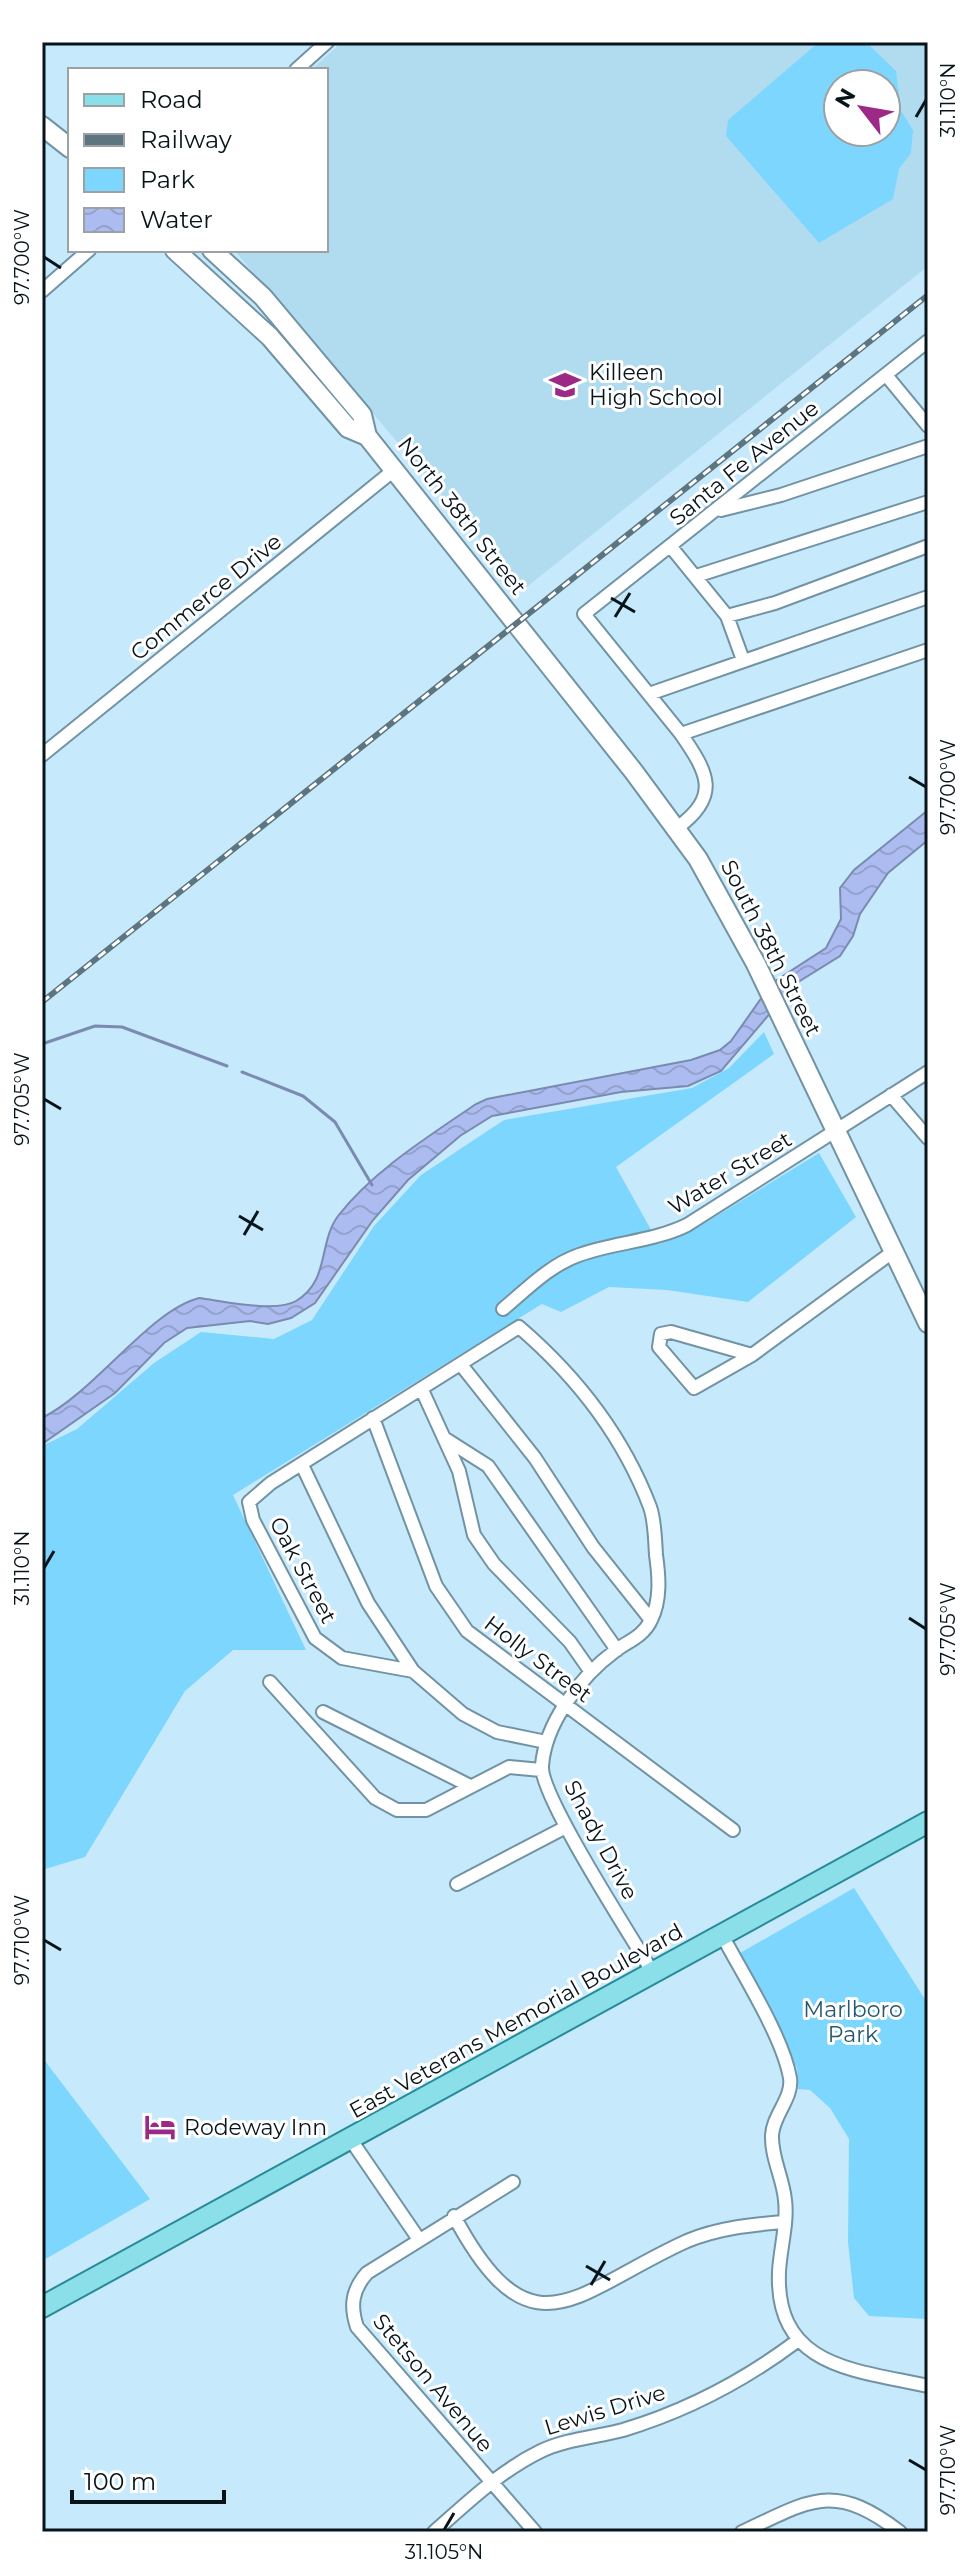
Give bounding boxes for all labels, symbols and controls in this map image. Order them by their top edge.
text: 31.110°N [936,63,960,137]
legend [68,68,328,252]
north arrow [822,68,902,148]
text: N [829,83,861,113]
text: Road [140,85,203,114]
text: Railway [140,125,232,154]
text: Park [140,165,195,194]
text: Water [140,205,213,234]
text: 97.700°W [10,209,34,305]
place label: Killeen High School [589,359,723,411]
school or university icon: Killeen High School [548,368,582,402]
street label: Santa Fe Avenue [664,395,824,531]
street label: North 38th Street [392,432,532,600]
street label: Commerce Drive [125,528,287,666]
text: 97.700°W [936,739,960,835]
street label: South 38th Street [715,855,827,1041]
text: 97.705°W [10,1052,34,1146]
street label: Water Street [663,1126,797,1220]
street label: Oak Street [264,1512,342,1628]
text: 31.110°N [10,1531,34,1605]
text: 97.705°W [936,1582,960,1676]
street label: Holly Street [479,1610,597,1708]
street label: Shady Drive [558,1776,644,1904]
text: 97.710°W [10,1895,34,1985]
street label: East Veterans Memorial Boulevard [344,1918,688,2124]
park label: Marlboro Park [803,1996,903,2048]
hotel icon: Rodeway Inn [143,2110,177,2144]
place label: Rodeway Inn [184,2114,327,2141]
street label: Stetson Avenue [367,2308,499,2458]
street label: Lewis Drive [541,2379,669,2441]
text: 97.710°W [936,2425,960,2515]
scale bar [72,2454,224,2504]
text: 100 m [84,2467,156,2496]
text: 31.105°N [405,2540,483,2564]

